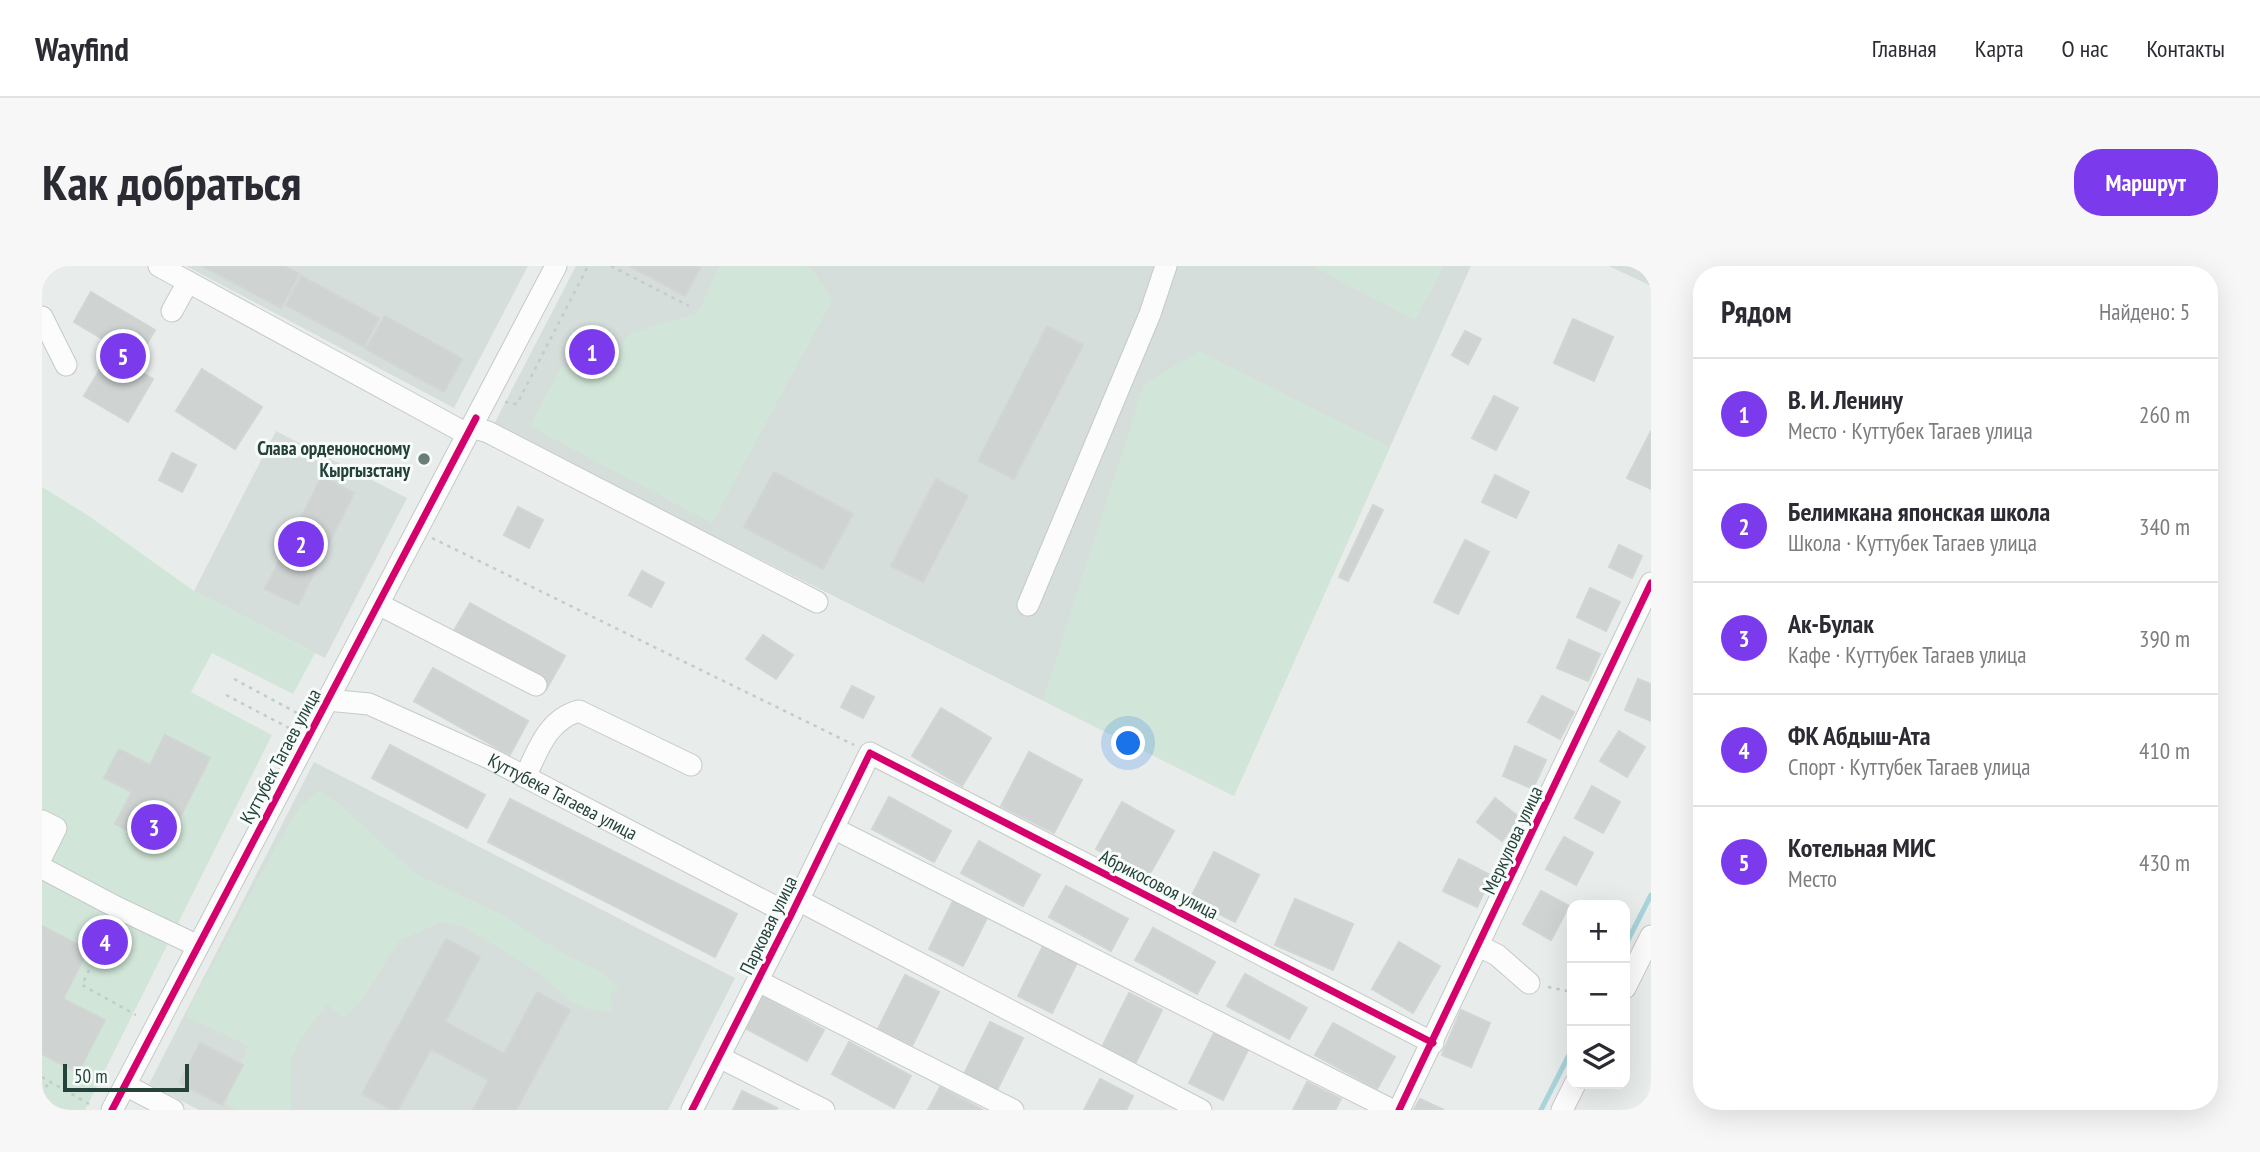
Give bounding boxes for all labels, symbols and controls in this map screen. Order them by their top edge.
text: Wayfind [35,27,129,70]
text: Главная [1872,33,1937,64]
text: Карта [1975,33,2024,64]
text: О нас [2062,33,2108,64]
text: Контакты [2146,33,2225,64]
button: Маршрут [2074,149,2218,216]
text: Как добраться [42,150,301,214]
text: Рядом [1721,292,1792,331]
text: Найдено: 5 [2099,297,2190,326]
pin: 1 [569,326,615,378]
pin: 5 [100,330,146,382]
text: В. И. Ленину [1788,383,1903,416]
text: 1 [1739,400,1750,429]
text: 260 m [2139,400,2190,429]
text: Место · Куттубек Тагаев улица [1788,416,2033,445]
place label: Слава орденоносному Кыргызстану [257,436,410,482]
marker: Слава орденоносному Кыргызстану [416,451,432,467]
text: Белимкана японская школа [1788,495,2050,528]
text: 2 [1739,512,1750,541]
text: 340 m [2139,512,2190,541]
pin: 2 [278,518,324,570]
text: Школа · Куттубек Тагаев улица [1788,528,2037,557]
text: Ак-Булак [1788,607,1874,640]
text: 3 [1739,624,1750,653]
text: 390 m [2139,624,2190,653]
text: Кафе · Куттубек Тагаев улица [1788,640,2026,669]
street label: Куттубек Тагаев улица [234,684,326,828]
text: ФК Абдыш-Ата [1788,719,1931,752]
your location [1111,726,1145,760]
text: 4 [1739,736,1750,765]
text: 410 m [2139,736,2190,765]
street label: Куттубека Тагаева улица [484,748,642,845]
text: Спорт · Куттубек Тагаев улица [1788,752,2031,781]
street label: Меркулова улица [1476,782,1548,898]
pin: 3 [131,801,177,853]
text: Котельная МИС [1788,831,1936,864]
street label: Абрикосовоя улица [1096,844,1222,924]
text: 5 [1739,848,1750,877]
text: 430 m [2139,848,2190,877]
text: Место [1788,864,1837,893]
street label: Парковая улица [734,872,802,978]
map controls [1567,900,1630,1089]
button: + [1567,900,1630,963]
pin: 4 [82,916,128,968]
button: − [1567,963,1630,1026]
button: layers [1567,1026,1630,1089]
scale bar [63,1061,189,1093]
text: 50 m [74,1064,108,1088]

